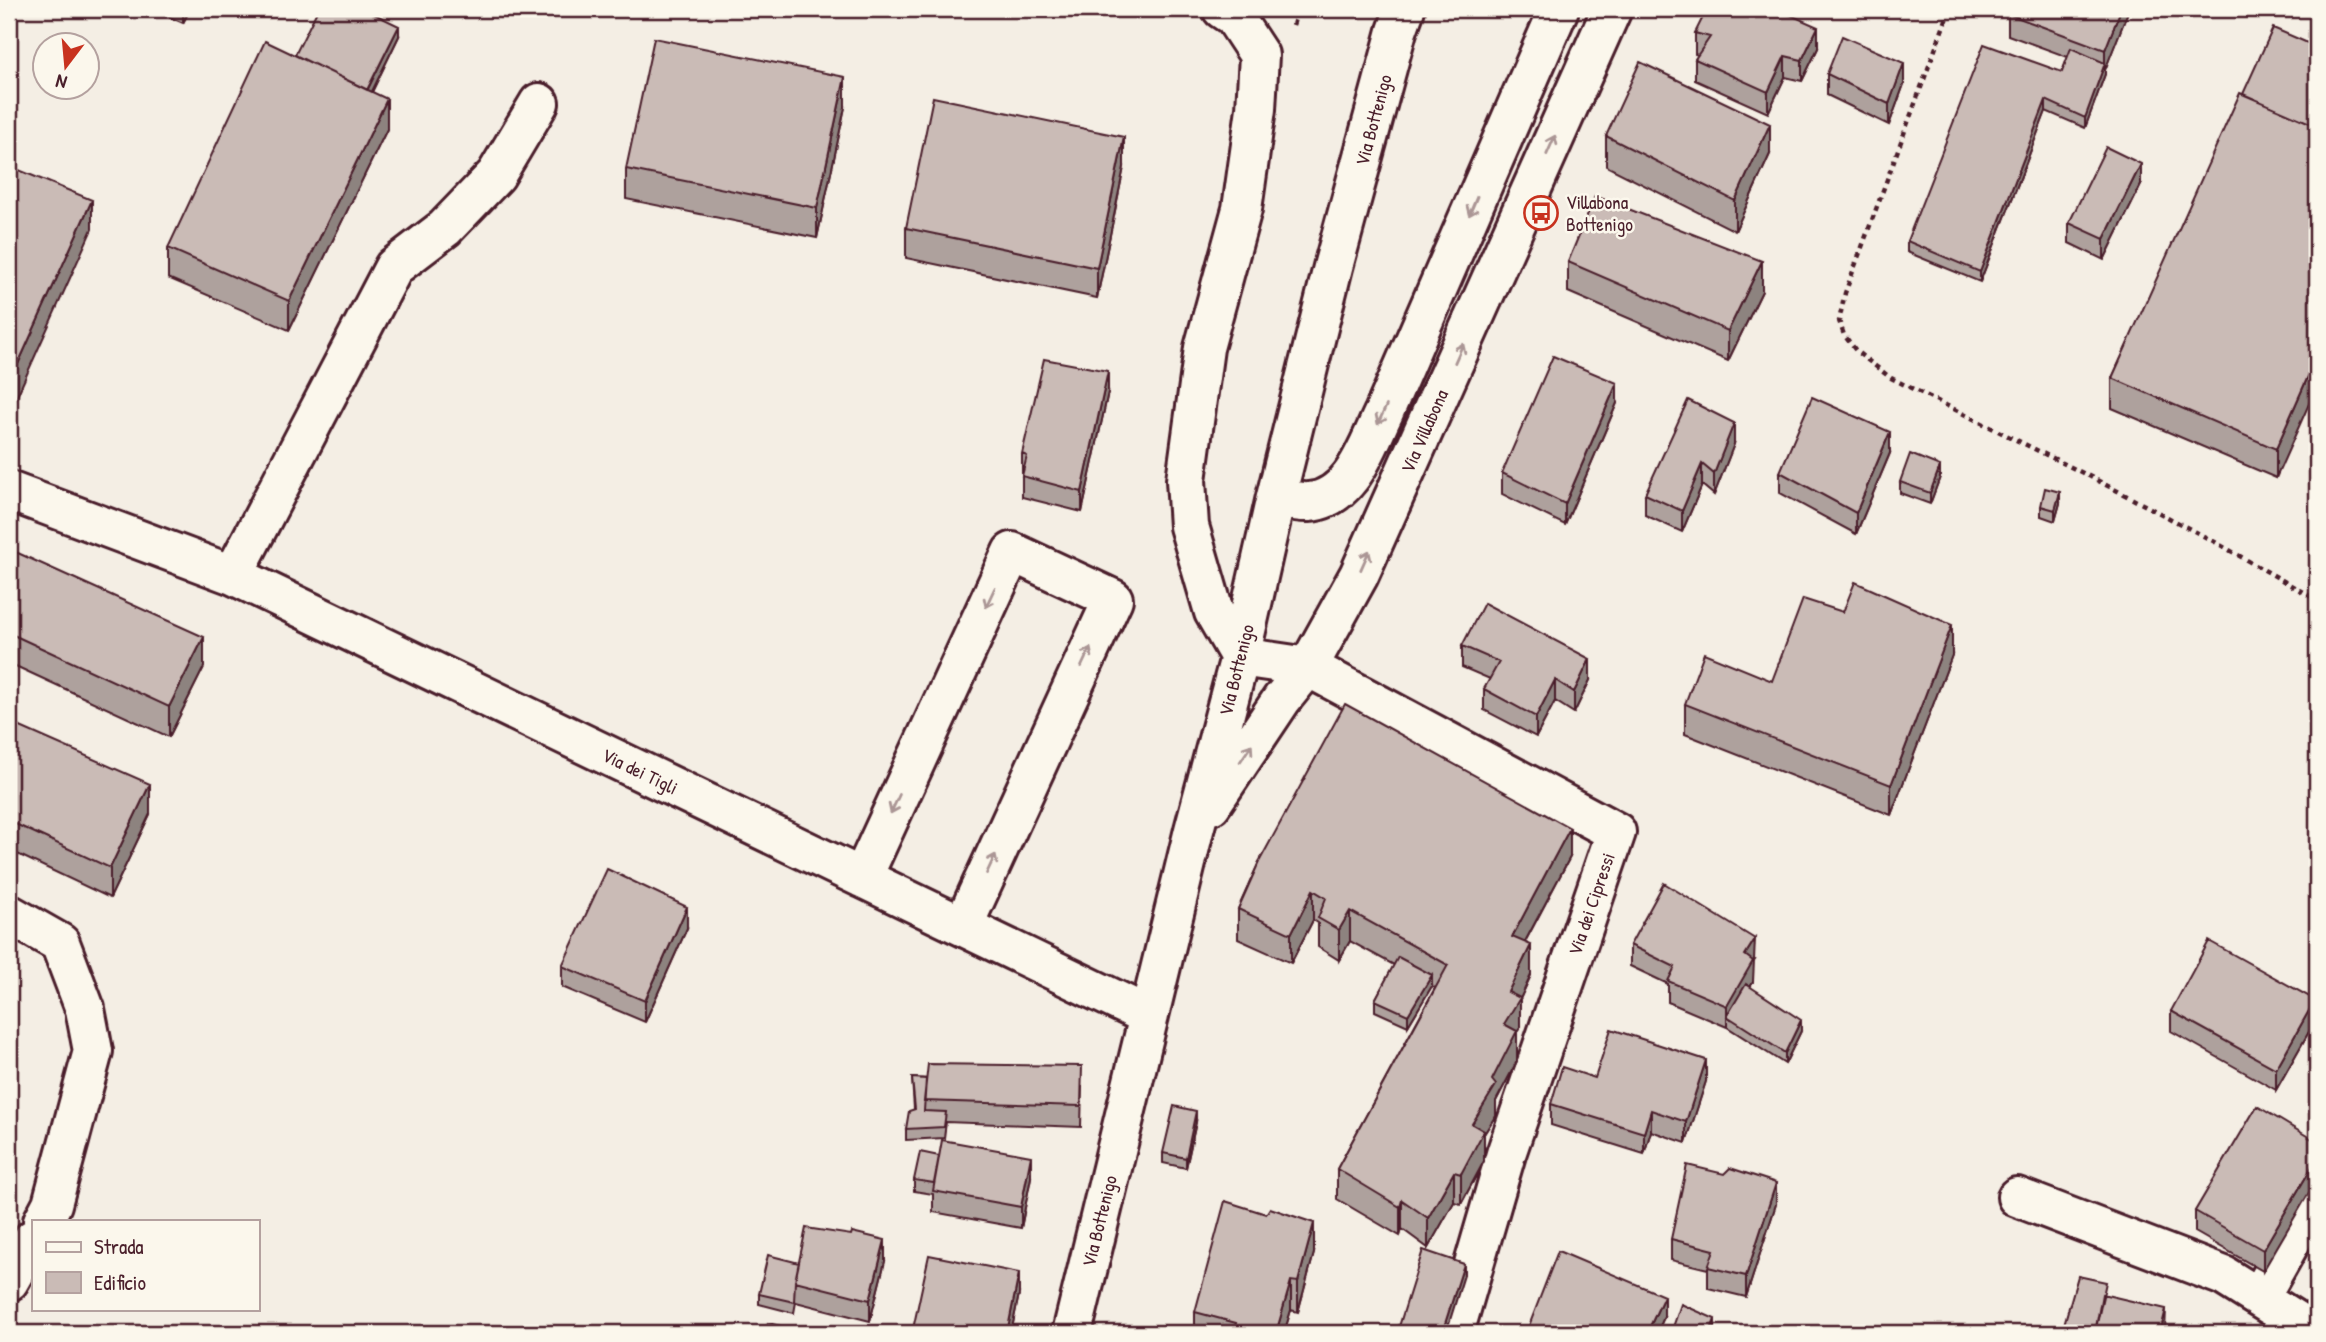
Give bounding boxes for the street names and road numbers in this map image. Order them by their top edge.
street label: Via Bottenigo [1348,71,1398,169]
street label: Via Villabona [1394,385,1454,477]
street label: Via Bottenigo [1212,621,1260,719]
street label: Via dei Tigli [598,742,682,800]
street label: Via dei Cipressi [1561,849,1621,959]
street label: Via Bottenigo [1075,1172,1123,1270]

